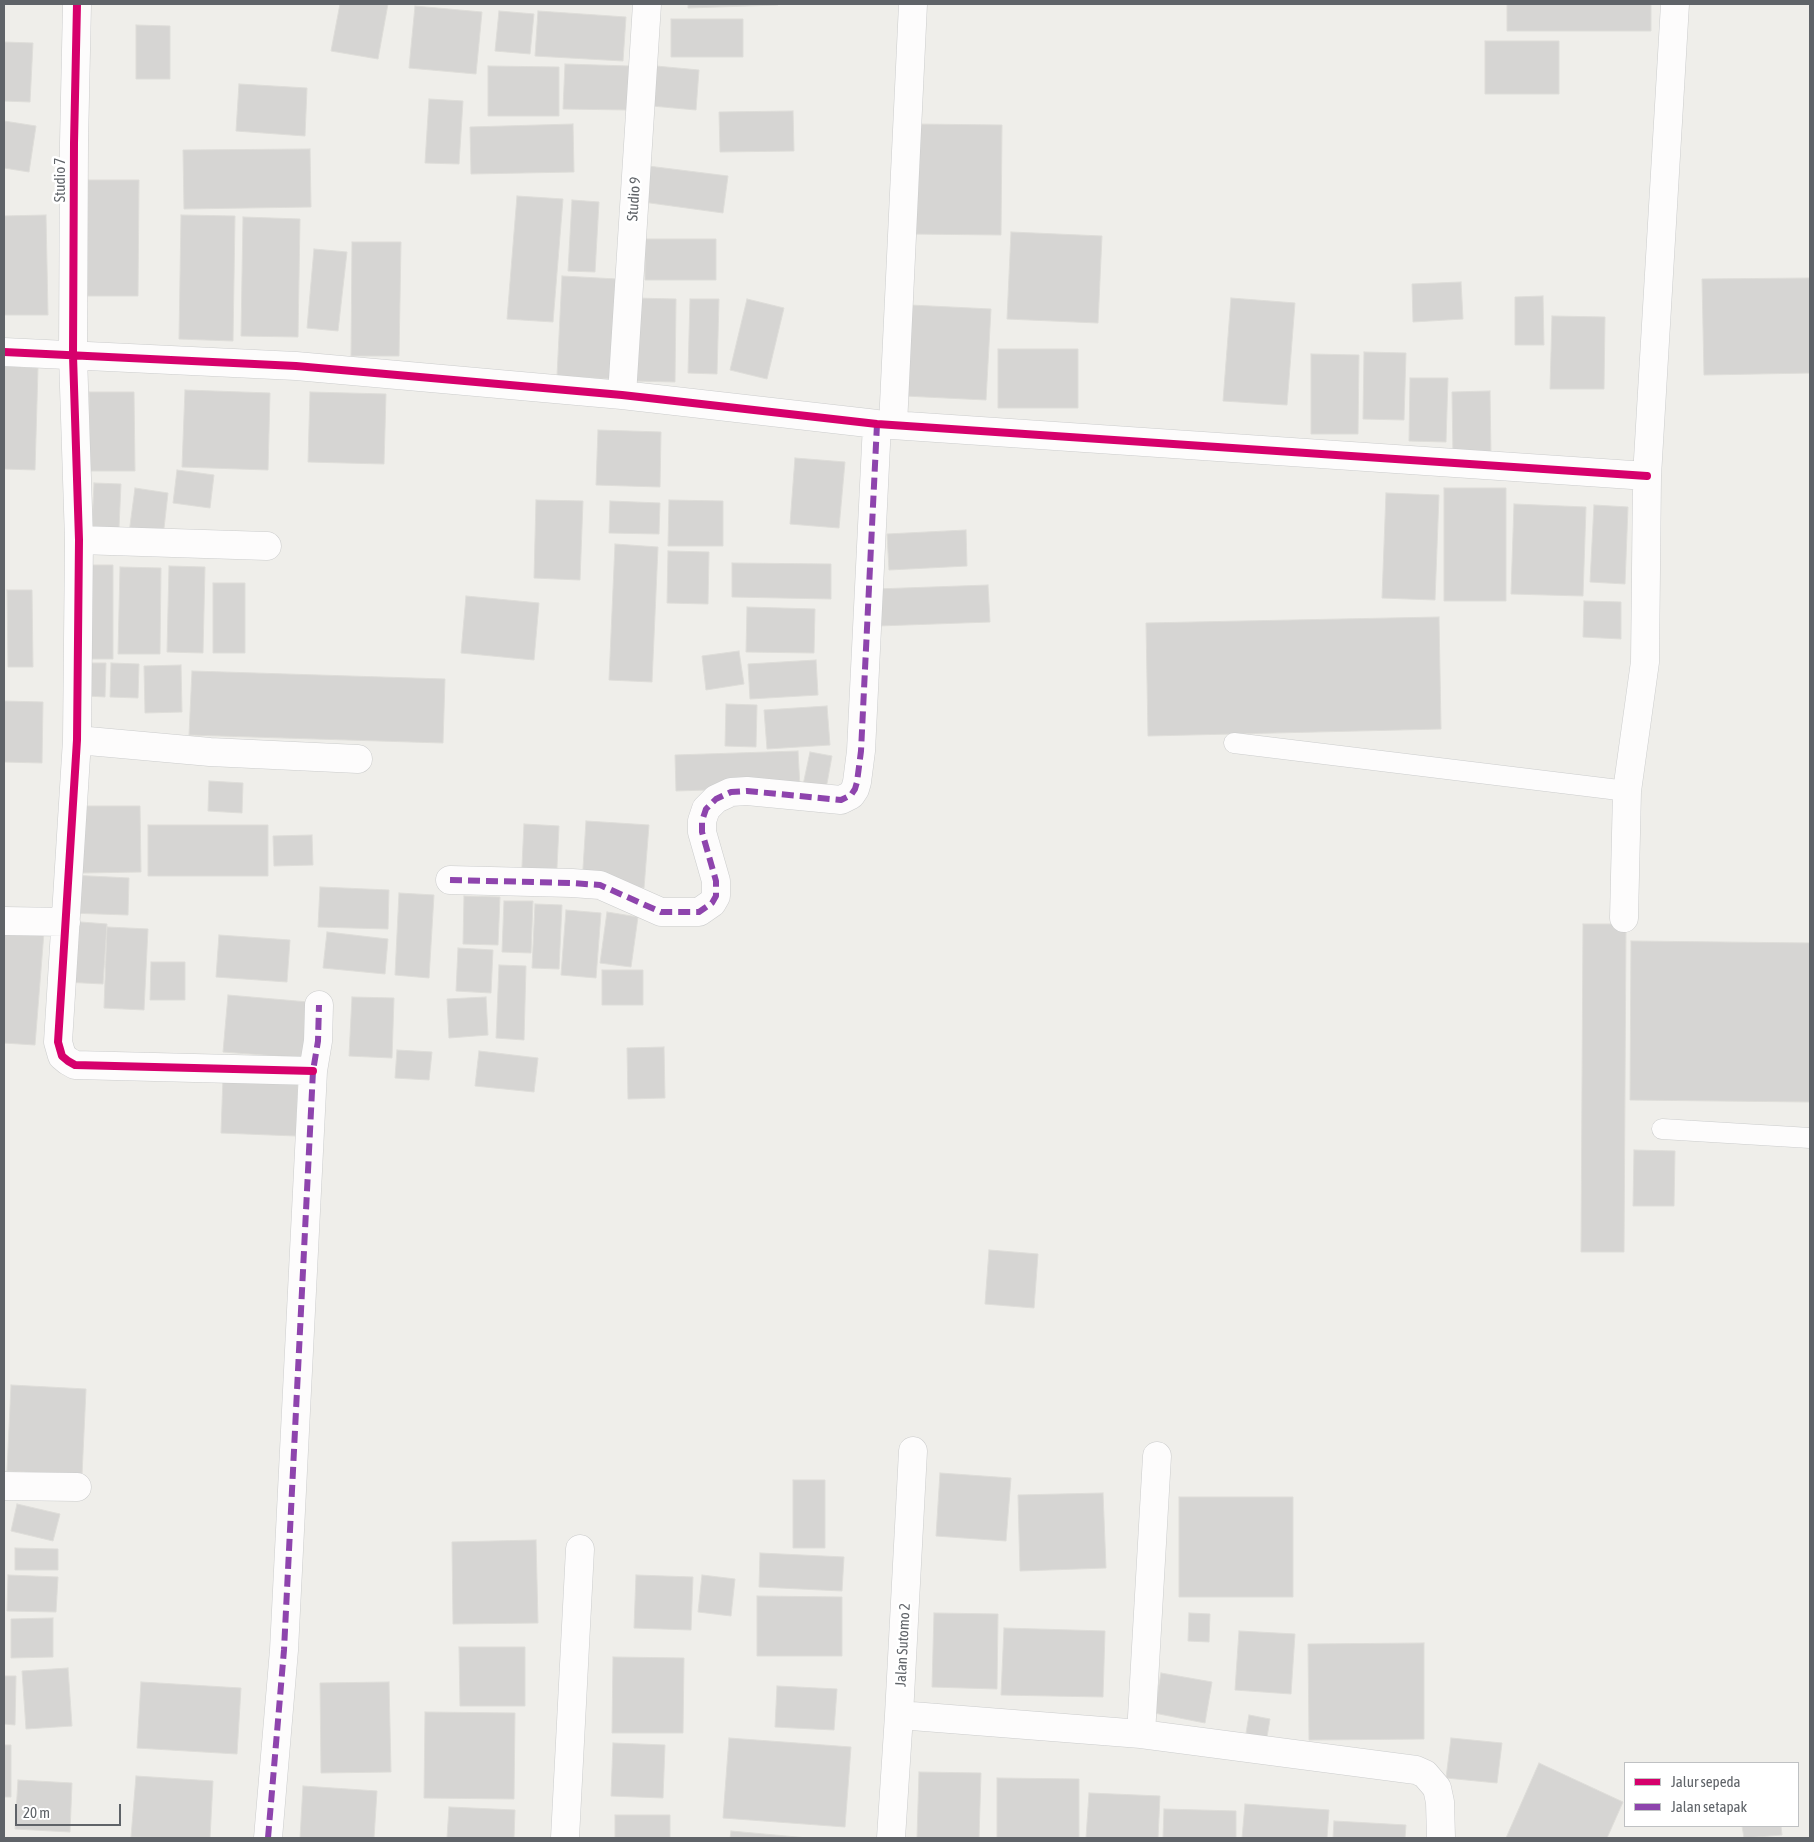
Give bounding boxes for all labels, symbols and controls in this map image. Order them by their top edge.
street label: Studio 7 [51,158,69,202]
street label: Studio 9 [623,176,645,222]
street label: Jalan Sutomo 2 [892,1603,914,1687]
legend [1624,1762,1799,1827]
text: Jalur sepeda [1671,1773,1741,1790]
scale bar [18,1794,124,1826]
text: Jalan setapak [1671,1798,1747,1815]
text: 20 m [23,1804,50,1821]

